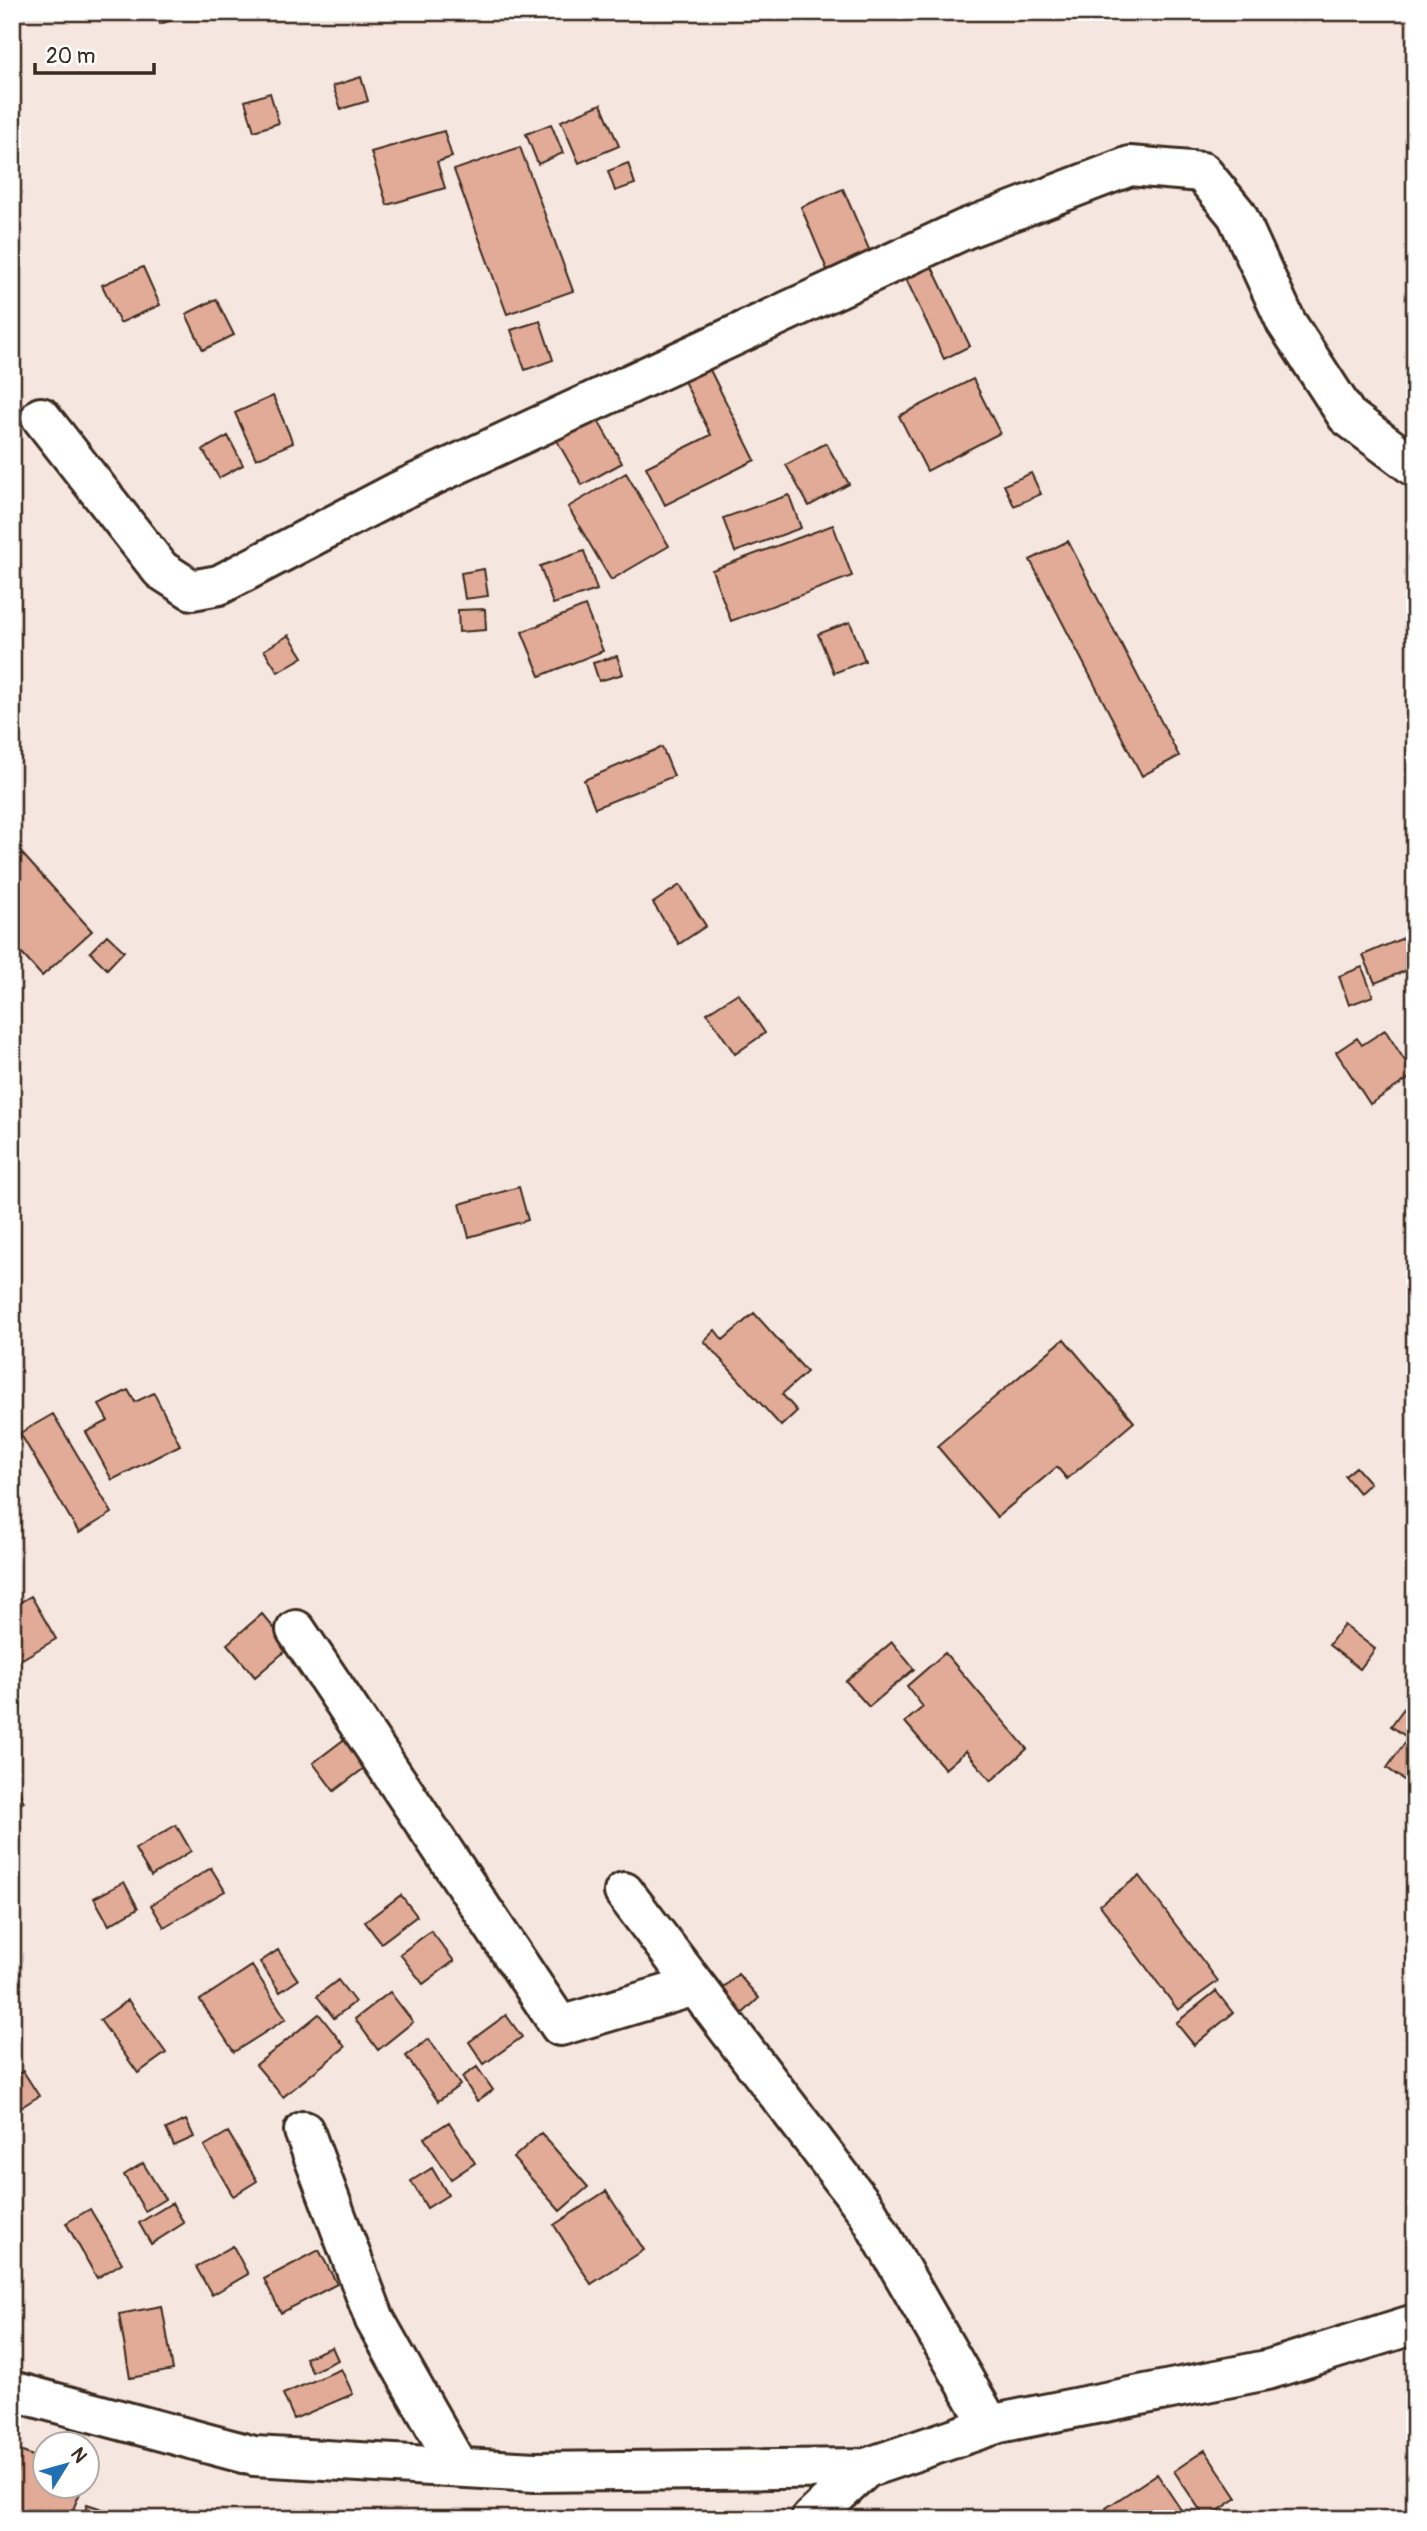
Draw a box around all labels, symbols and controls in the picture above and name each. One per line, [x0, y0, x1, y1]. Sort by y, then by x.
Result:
scale bar [35, 32, 154, 76]
text: 20 m [46, 43, 95, 70]
north arrow [32, 2430, 102, 2500]
text: N [65, 2443, 92, 2468]

